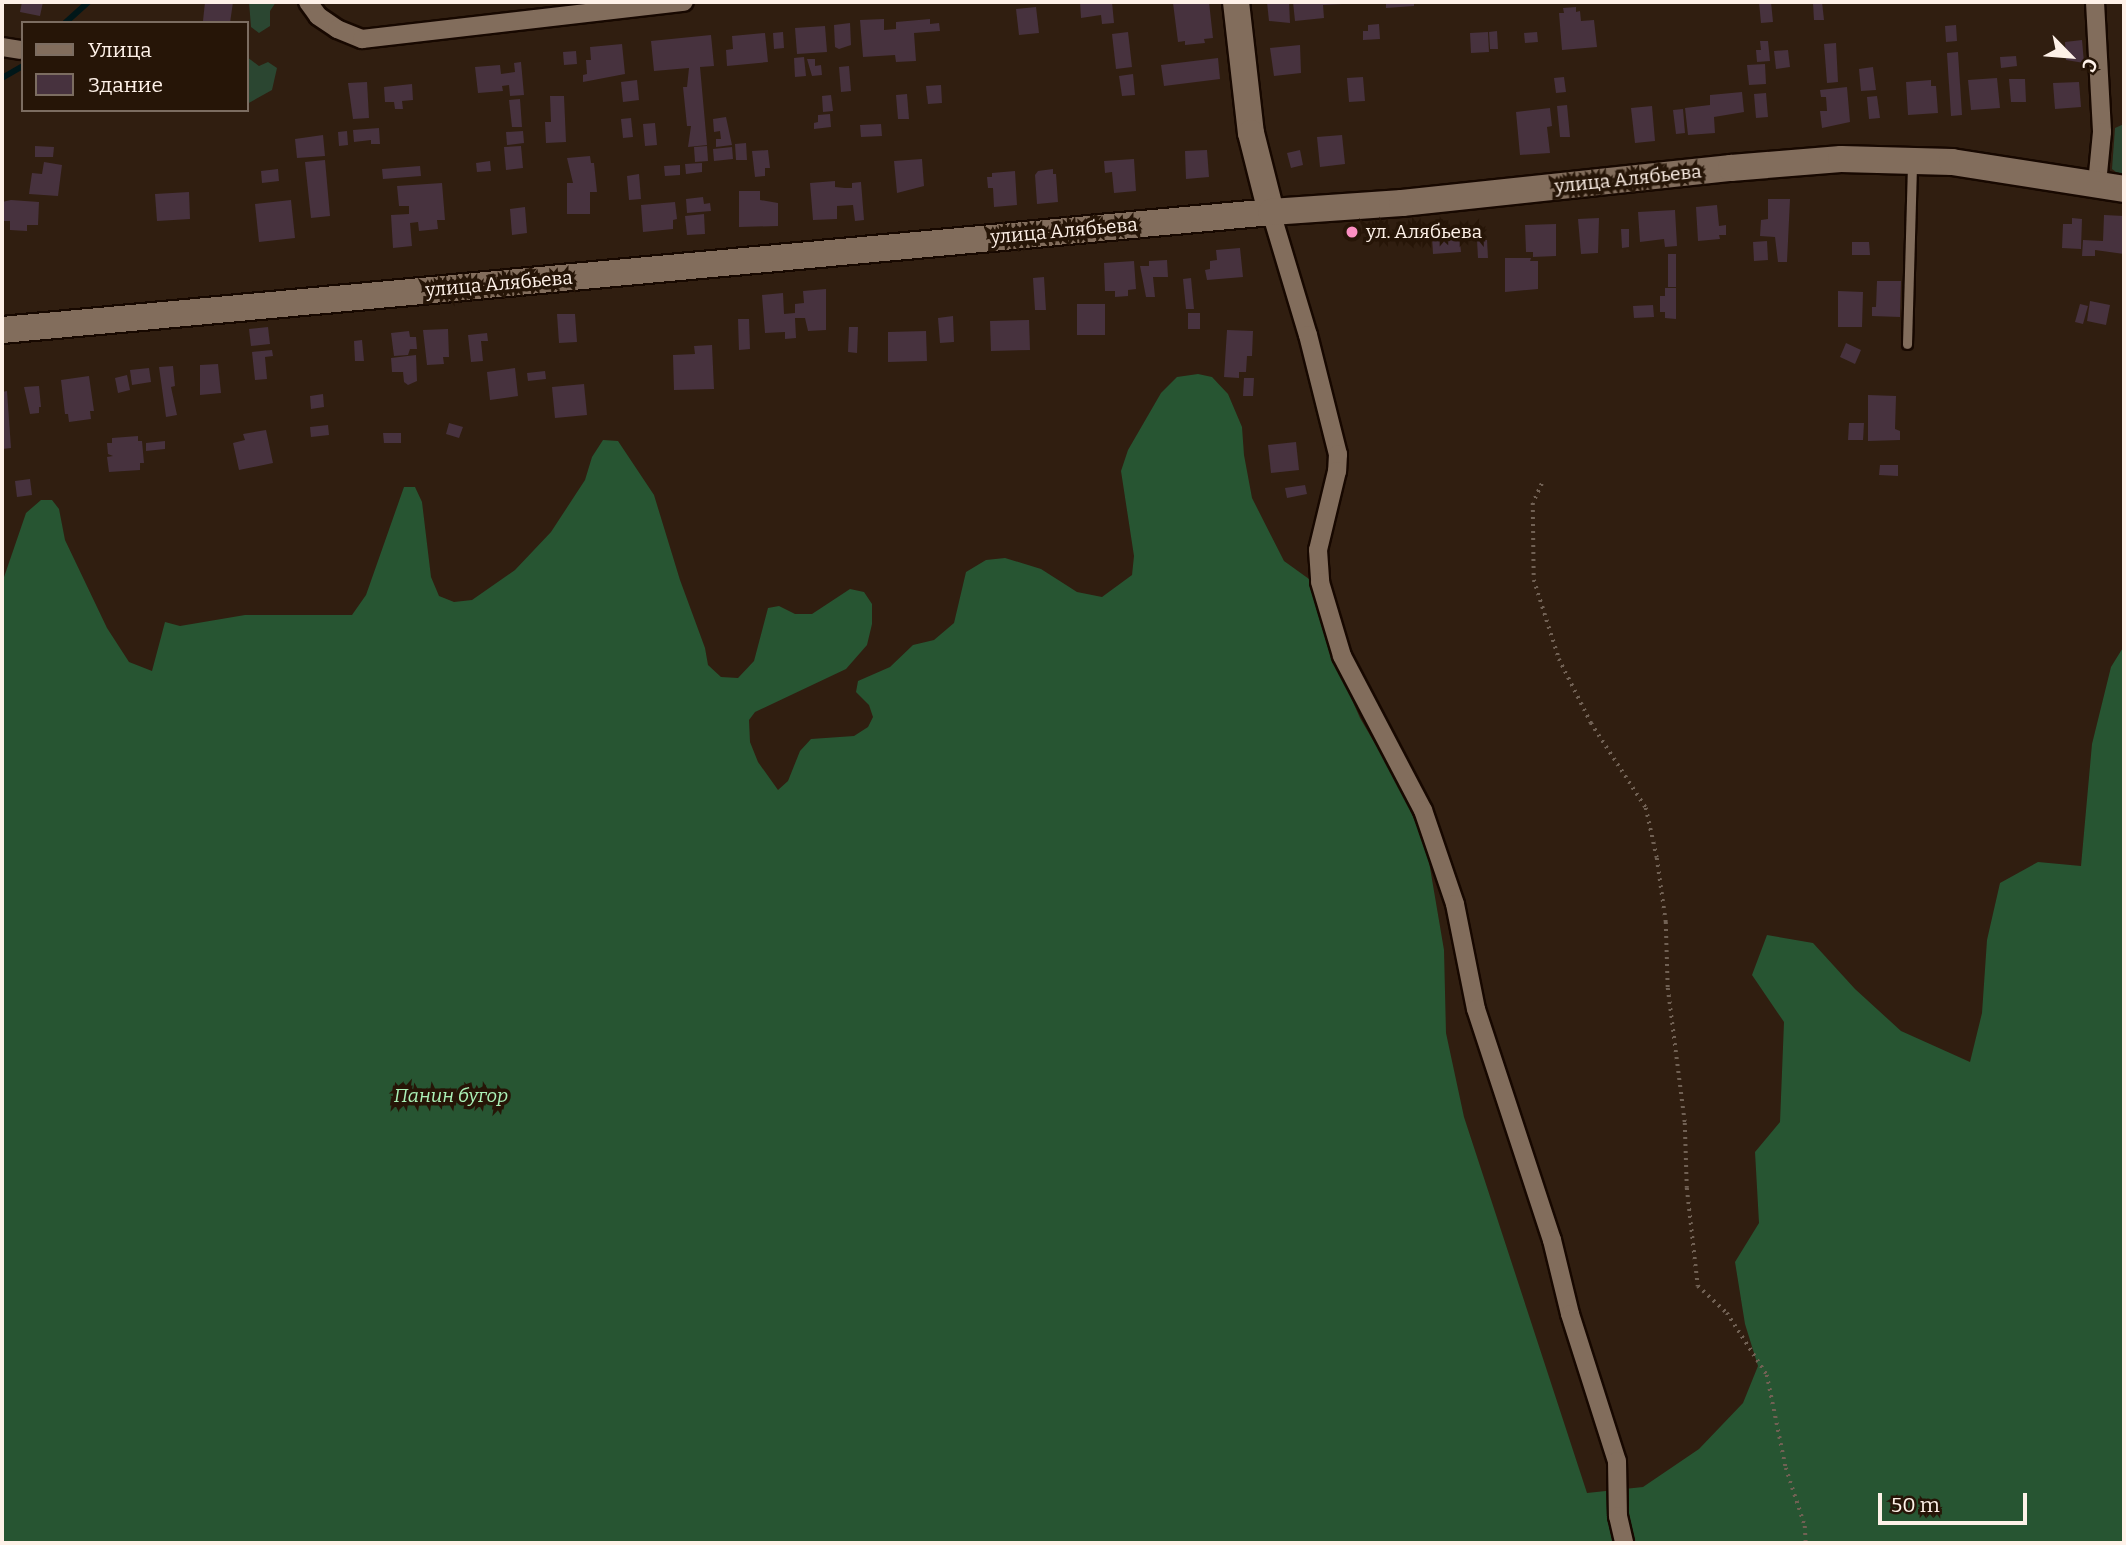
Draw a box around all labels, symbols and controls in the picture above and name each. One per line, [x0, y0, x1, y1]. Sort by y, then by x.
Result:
legend [21, 21, 248, 112]
north arrow [2035, 21, 2105, 91]
text: Улица [88, 37, 152, 63]
text: С [2077, 55, 2102, 75]
text: Здание [88, 72, 163, 98]
street label: улица Алябьева [1553, 160, 1703, 198]
street label: улица Алябьева [990, 213, 1138, 249]
place label: ул. Алябьева [1366, 221, 1482, 243]
marker: ул. Алябьева [1344, 224, 1360, 240]
street label: улица Алябьева [425, 266, 573, 302]
park label: Панин бугор [394, 1085, 508, 1107]
scale bar [1881, 1478, 2030, 1522]
text: 50 m [1891, 1492, 1940, 1518]

